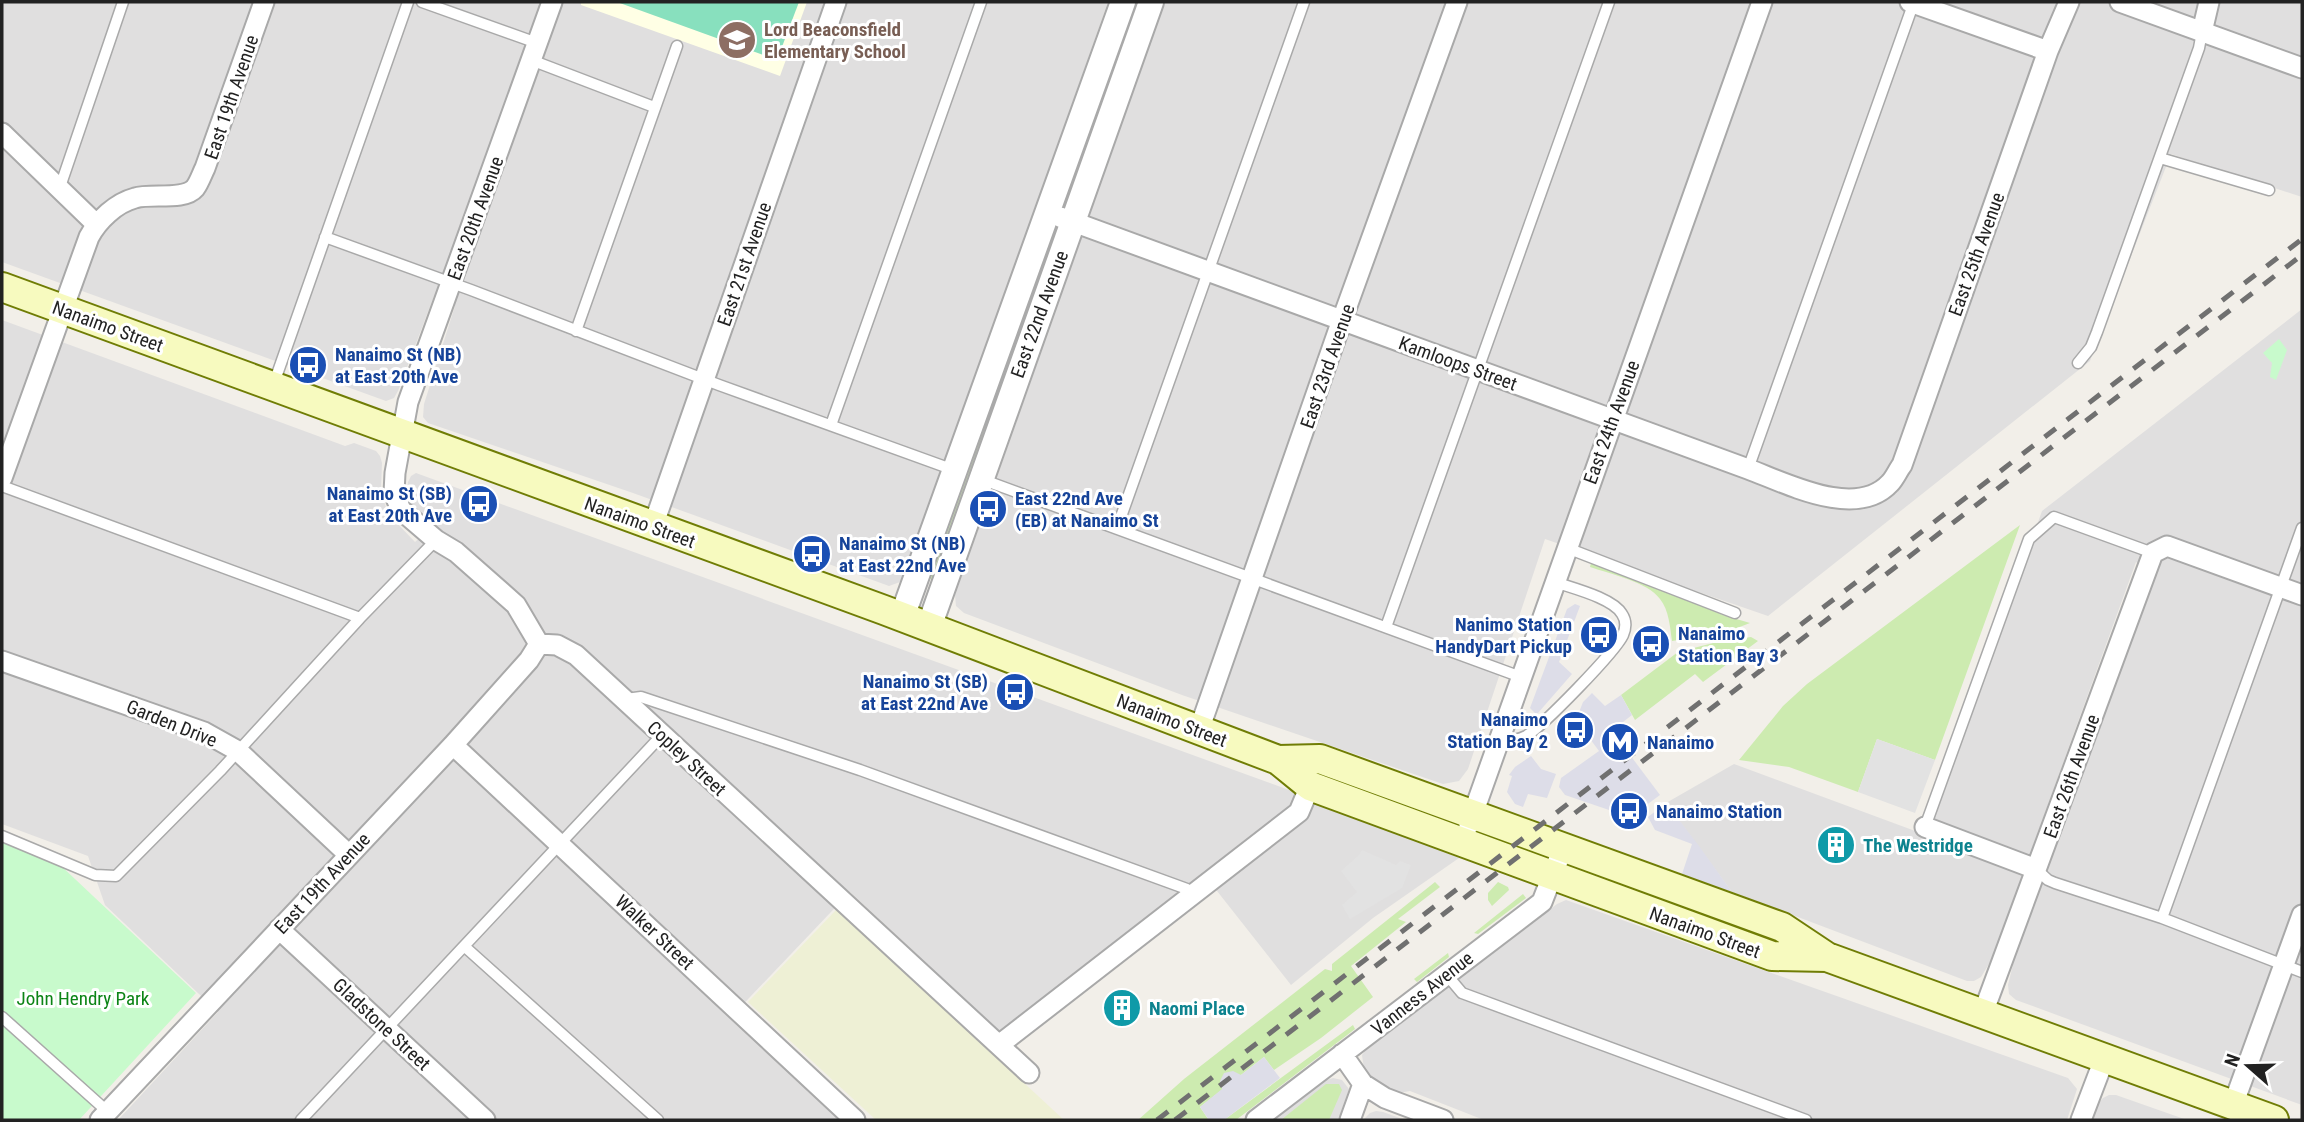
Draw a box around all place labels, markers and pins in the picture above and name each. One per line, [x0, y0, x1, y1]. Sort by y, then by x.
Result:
place label: Lord Beaconsfield Elementary School [764, 18, 906, 63]
school or university icon: Lord Beaconsfield Elementary School [716, 19, 758, 61]
place label: Nanaimo St (NB) at East 20th Ave [335, 343, 462, 388]
bus stop icon: Nanaimo St (NB) at East 20th Ave [287, 344, 329, 386]
place label: Nanaimo St (SB) at East 20th Ave [327, 482, 452, 527]
bus stop icon: Nanaimo St (SB) at East 20th Ave [458, 483, 500, 525]
place label: East 22nd Ave (EB) at Nanaimo St [1015, 487, 1159, 532]
bus stop icon: East 22nd Ave (EB) at Nanaimo St [967, 488, 1009, 530]
place label: Nanaimo St (NB) at East 22nd Ave [839, 532, 966, 577]
bus stop icon: Nanaimo St (NB) at East 22nd Ave [791, 533, 833, 575]
place label: Nanimo Station HandyDart Pickup [1435, 613, 1572, 658]
bus stop icon: Nanimo Station HandyDart Pickup [1578, 614, 1620, 656]
place label: Nanaimo Station Bay 3 [1678, 622, 1779, 667]
bus stop icon: Nanaimo Station Bay 3 [1630, 623, 1672, 665]
place label: Nanaimo St (SB) at East 22nd Ave [861, 670, 988, 715]
bus stop icon: Nanaimo St (SB) at East 22nd Ave [994, 671, 1036, 713]
place label: Nanaimo Station Bay 2 [1447, 708, 1548, 753]
bus stop icon: Nanaimo Station Bay 2 [1554, 709, 1596, 751]
metro station icon: Nanaimo [1599, 721, 1641, 763]
place label: Nanaimo [1647, 731, 1714, 754]
bus stop icon: Nanaimo Station [1608, 790, 1650, 832]
place label: Nanaimo Station [1656, 800, 1782, 823]
building icon: The Westridge [1815, 824, 1857, 866]
place label: The Westridge [1863, 834, 1973, 857]
building icon: Naomi Place [1101, 987, 1143, 1029]
place label: Naomi Place [1149, 997, 1245, 1020]

